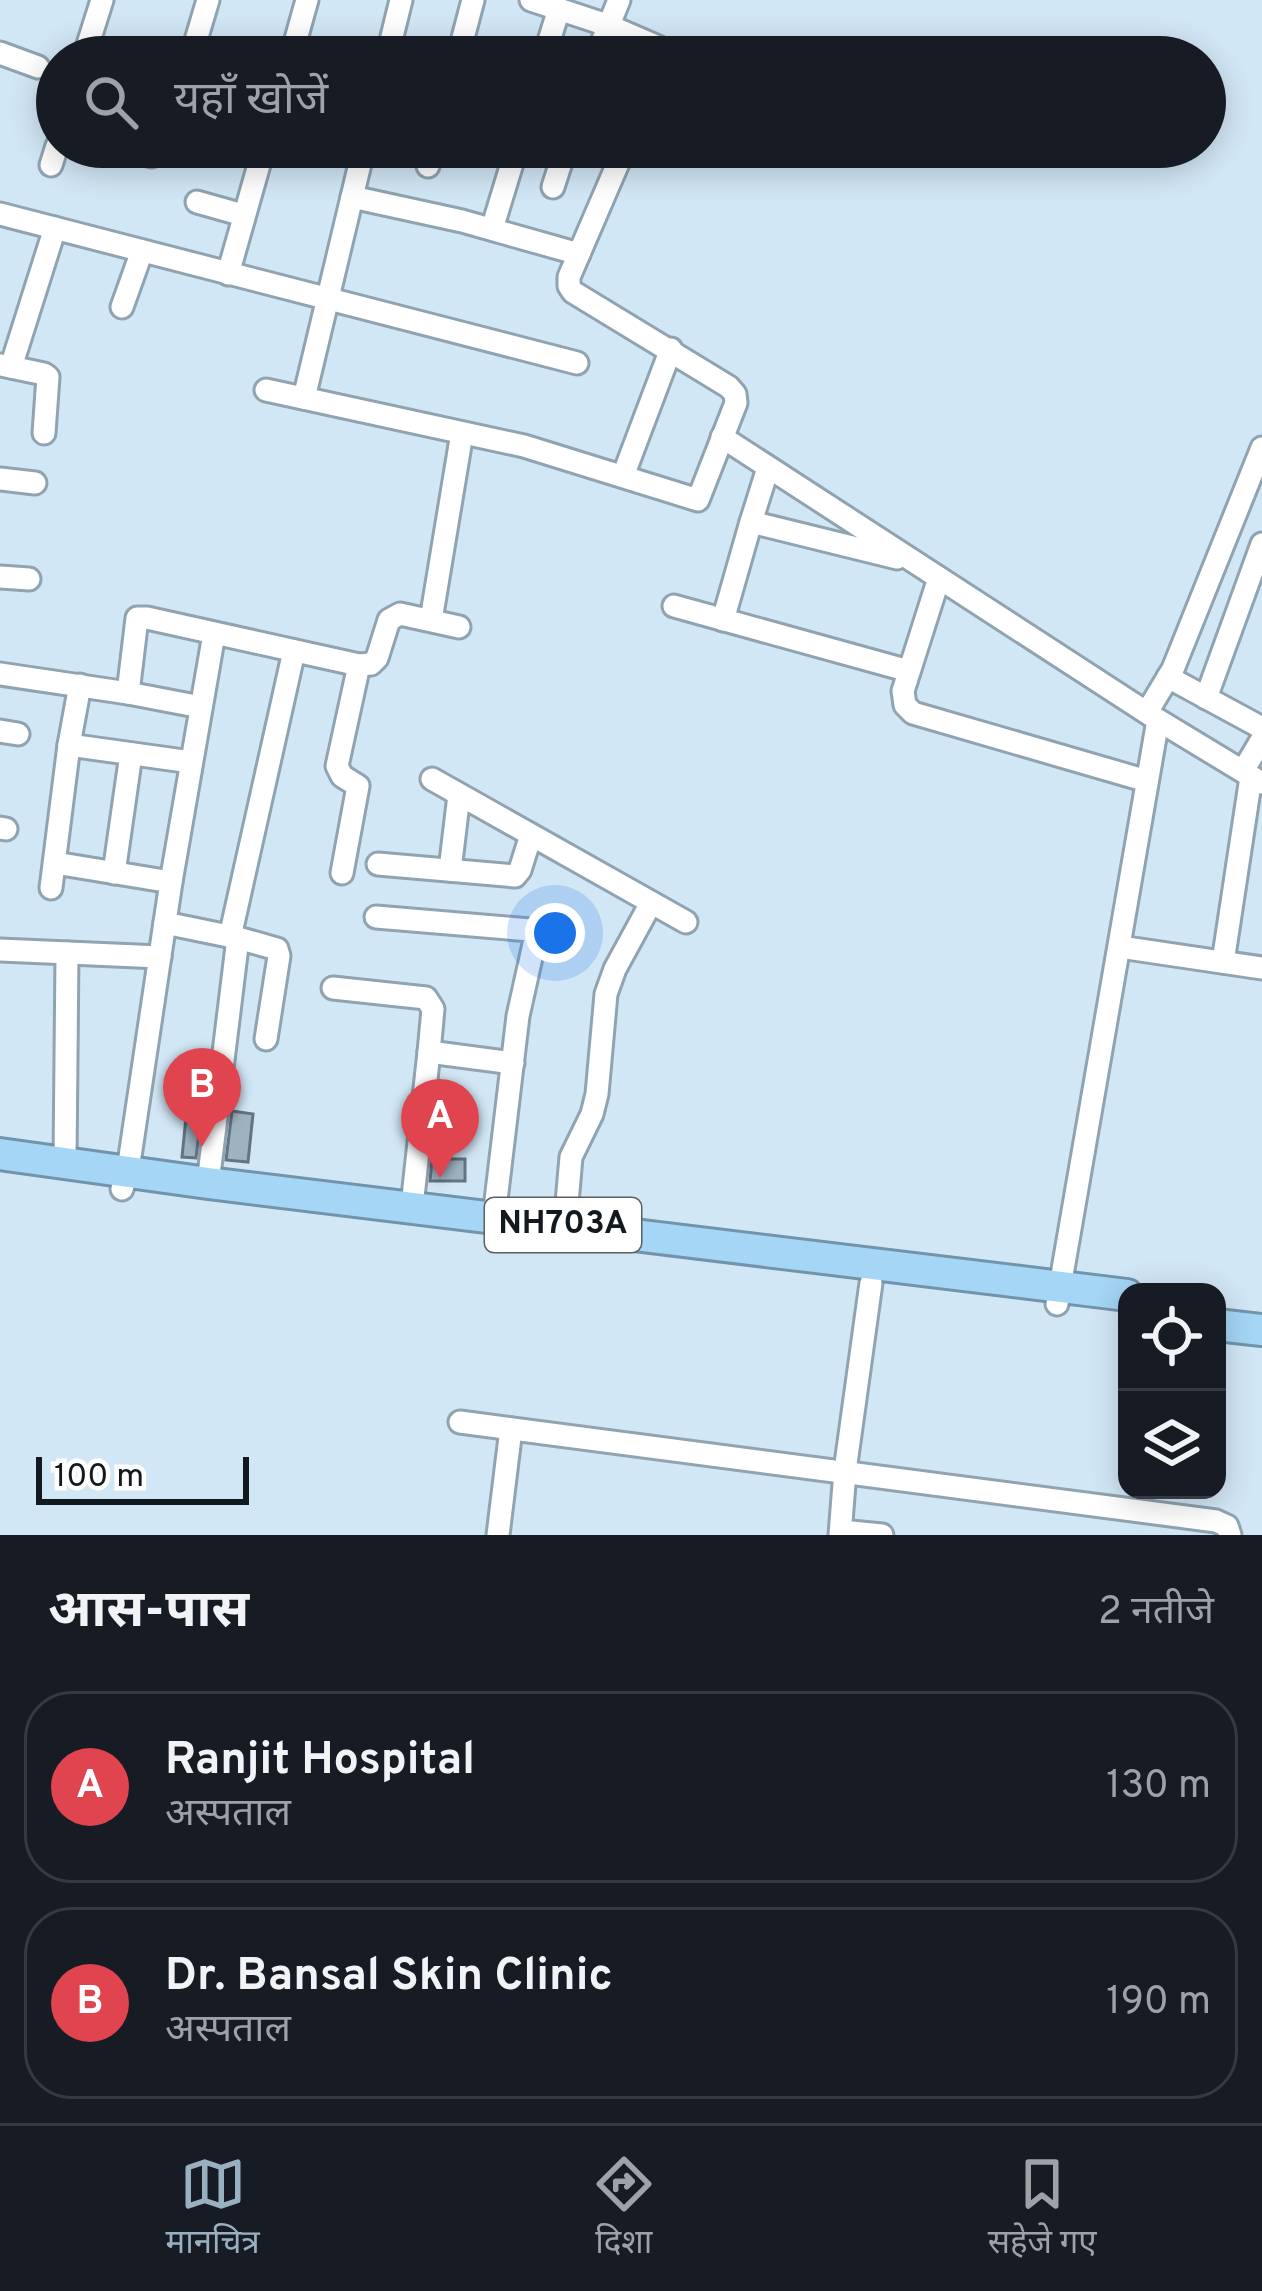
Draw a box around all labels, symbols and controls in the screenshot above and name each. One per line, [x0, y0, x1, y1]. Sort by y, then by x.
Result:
search box [36, 36, 1226, 168]
icon: search [78, 69, 144, 135]
text: यहाँ खोजें [174, 73, 328, 130]
your location [525, 903, 585, 963]
pin: B [163, 1048, 241, 1147]
pin: A [401, 1079, 479, 1178]
road number: NH703A [485, 1198, 641, 1252]
map controls [1118, 1283, 1226, 1499]
button: locate [1118, 1283, 1226, 1391]
button: layers [1118, 1391, 1226, 1499]
scale bar [36, 1451, 249, 1504]
text: 100 m [54, 1457, 144, 1499]
text: आस-पास [48, 1581, 249, 1646]
text: 2 नतीजे [1098, 1589, 1214, 1638]
text: Ranjit Hospital [165, 1733, 475, 1790]
text: A [76, 1763, 104, 1812]
text: 130 m [1106, 1763, 1211, 1812]
text: अस्पताल [165, 1791, 291, 1840]
text: Dr. Bansal Skin Clinic [165, 1949, 613, 2006]
text: B [77, 1979, 103, 2028]
text: 190 m [1106, 1979, 1211, 2028]
text: अस्पताल [165, 2007, 291, 2056]
tab: मानचित्र [165, 2151, 260, 2266]
tab: दिशा [591, 2151, 657, 2266]
tab: सहेजे गए [988, 2151, 1097, 2266]

